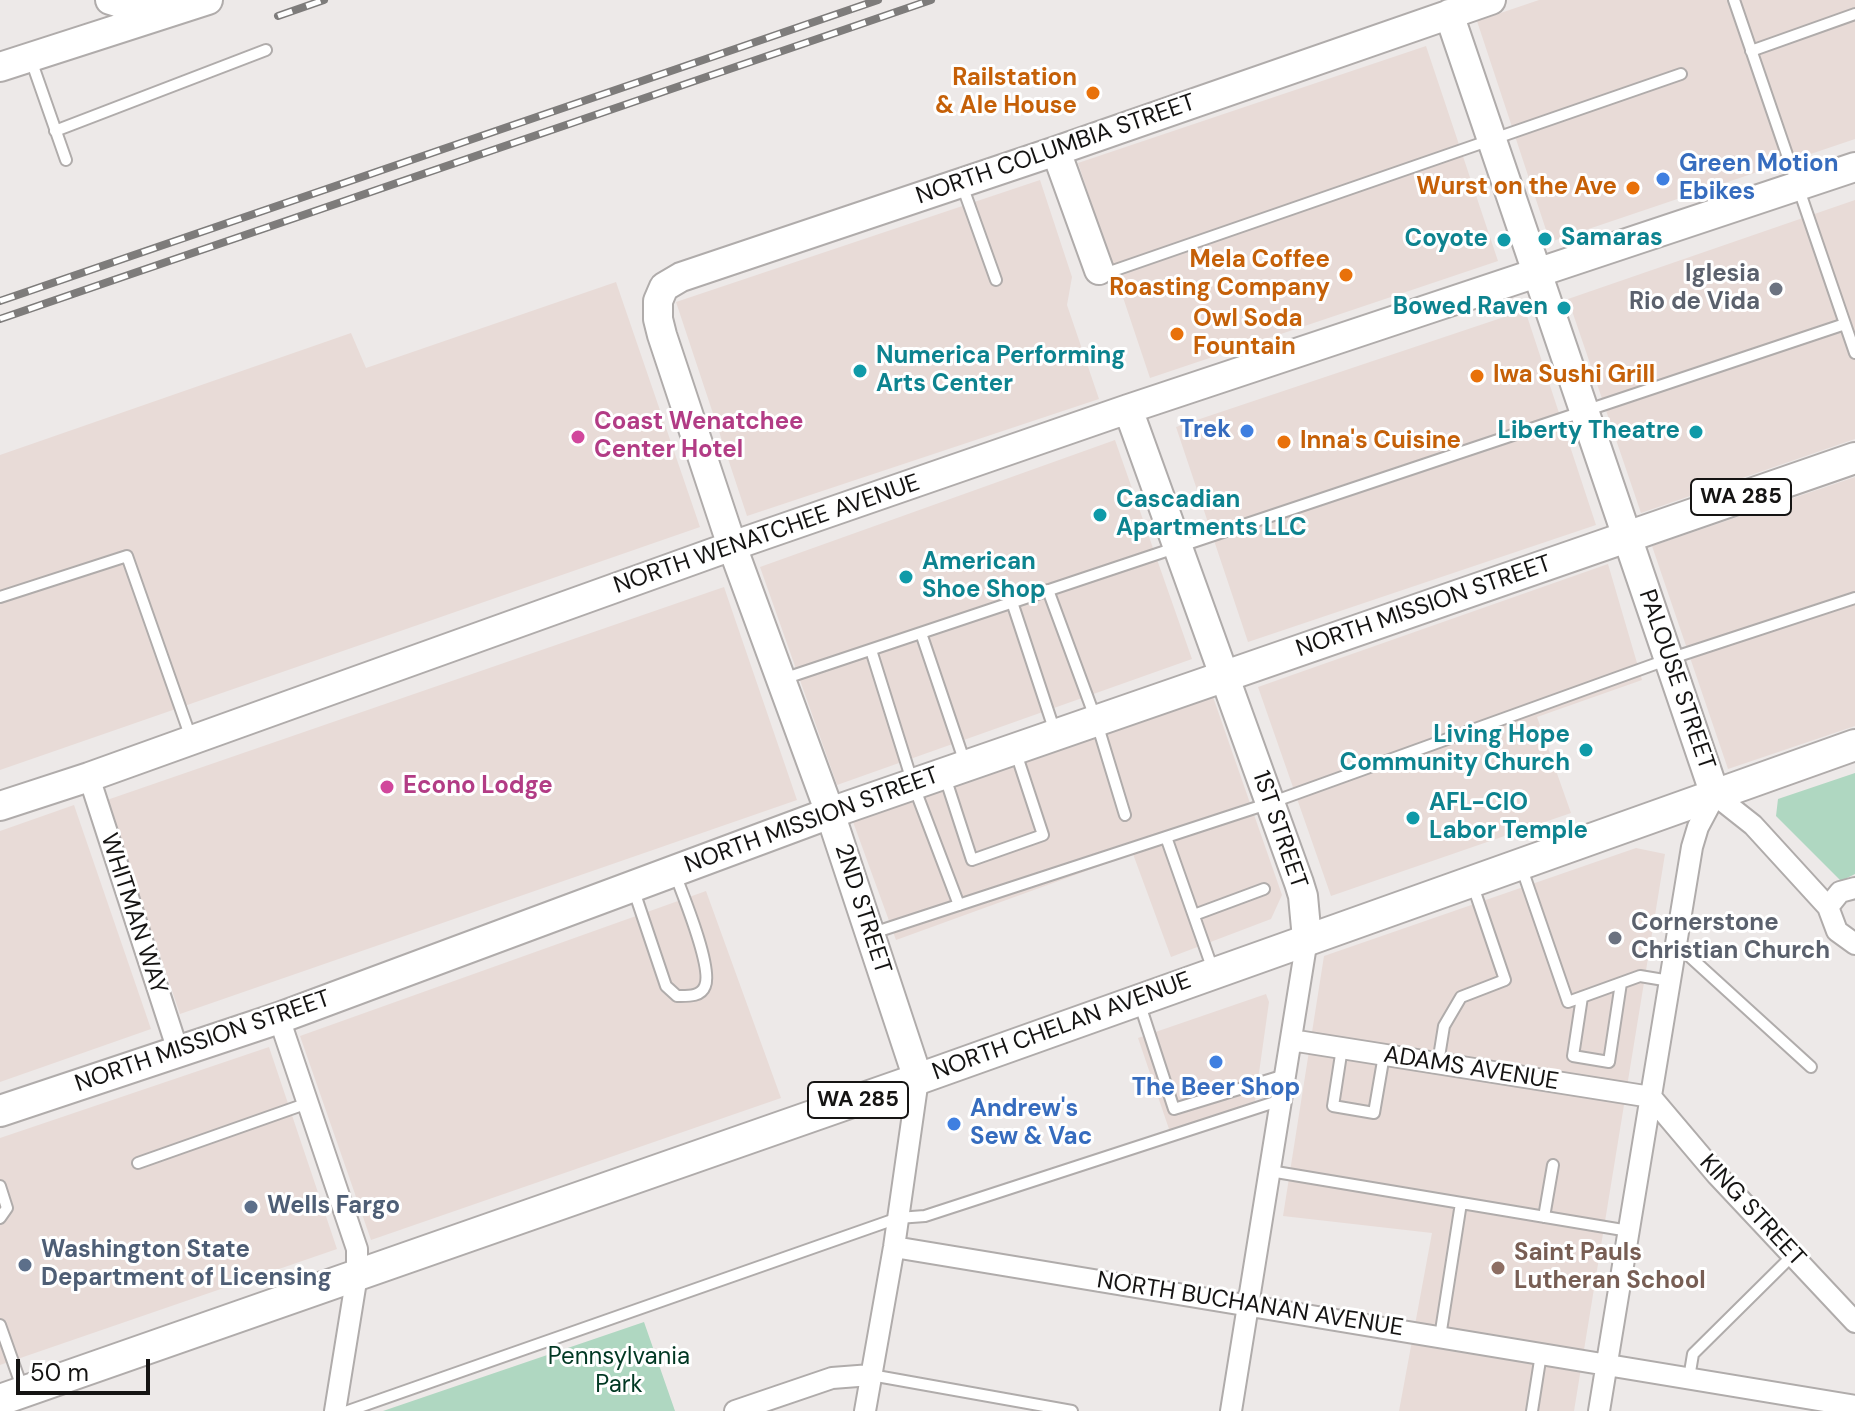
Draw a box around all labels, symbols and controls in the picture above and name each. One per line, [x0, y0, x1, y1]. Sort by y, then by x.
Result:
place label: Railstation & Ale House [935, 65, 1077, 121]
marker: Railstation & Ale House [1084, 84, 1102, 102]
street label: NORTH COLUMBIA STREET [913, 89, 1199, 211]
place label: Green Motion Ebikes [1679, 151, 1838, 207]
marker: Green Motion Ebikes [1654, 170, 1672, 188]
place label: Wurst on the Ave [1416, 174, 1617, 202]
marker: Wurst on the Ave [1624, 179, 1642, 197]
place label: Samaras [1561, 225, 1663, 253]
place label: Coyote [1405, 226, 1488, 254]
marker: Samaras [1536, 230, 1554, 248]
marker: Coyote [1495, 231, 1513, 249]
place label: Mela Coffee Roasting Company [1109, 247, 1330, 303]
place label: Iglesia Rio de Vida [1629, 261, 1760, 317]
marker: Mela Coffee Roasting Company [1337, 266, 1355, 284]
marker: Iglesia Rio de Vida [1767, 280, 1785, 298]
place label: Bowed Raven [1393, 294, 1548, 322]
marker: Bowed Raven [1555, 299, 1573, 317]
place label: Owl Soda Fountain [1193, 306, 1302, 362]
marker: Owl Soda Fountain [1168, 325, 1186, 343]
place label: Numerica Performing Arts Center [876, 343, 1126, 399]
marker: Numerica Performing Arts Center [851, 362, 869, 380]
place label: Iwa Sushi Grill [1493, 362, 1655, 390]
marker: Iwa Sushi Grill [1468, 367, 1486, 385]
place label: Coast Wenatchee Center Hotel [594, 409, 804, 465]
place label: Trek [1180, 417, 1231, 445]
place label: Liberty Theatre [1498, 418, 1680, 446]
marker: Trek [1238, 422, 1256, 440]
marker: Liberty Theatre [1687, 423, 1705, 441]
marker: Coast Wenatchee Center Hotel [569, 428, 587, 446]
place label: Inna's Cuisine [1300, 428, 1461, 456]
marker: Inna's Cuisine [1275, 433, 1293, 451]
street label: NORTH WENATCHEE AVENUE [610, 469, 924, 601]
road number: WA 285 [1691, 479, 1791, 515]
place label: Cascadian Apartments LLC [1116, 487, 1307, 543]
marker: Cascadian Apartments LLC [1091, 506, 1109, 524]
place label: American Shoe Shop [922, 549, 1046, 605]
street label: NORTH MISSION STREET [1293, 550, 1555, 664]
marker: American Shoe Shop [897, 568, 915, 586]
street label: PALOUSE STREET [1632, 586, 1720, 774]
place label: Living Hope Community Church [1339, 722, 1570, 778]
marker: Living Hope Community Church [1577, 741, 1595, 759]
street label: NORTH MISSION STREET [681, 762, 943, 880]
street label: 1ST STREET [1245, 767, 1313, 893]
place label: Econo Lodge [403, 773, 553, 801]
marker: Econo Lodge [378, 778, 396, 796]
place label: AFL-CIO Labor Temple [1429, 790, 1588, 846]
marker: AFL-CIO Labor Temple [1404, 809, 1422, 827]
street label: WHITMAN WAY [93, 830, 173, 998]
street label: 2ND STREET [827, 840, 897, 978]
place label: Cornerstone Christian Church [1631, 910, 1830, 966]
marker: Cornerstone Christian Church [1606, 929, 1624, 947]
street label: NORTH CHELAN AVENUE [929, 967, 1195, 1087]
street label: NORTH MISSION STREET [72, 985, 334, 1099]
street label: ADAMS AVENUE [1381, 1041, 1561, 1097]
marker: The Beer Shop [1207, 1053, 1225, 1071]
place label: The Beer Shop [1132, 1075, 1300, 1103]
road number: WA 285 [808, 1082, 908, 1118]
place label: Andrew's Sew & Vac [970, 1096, 1092, 1152]
marker: Andrew's Sew & Vac [945, 1115, 963, 1133]
street label: KING STREET [1693, 1149, 1811, 1273]
place label: Wells Fargo [267, 1193, 400, 1221]
marker: Wells Fargo [242, 1198, 260, 1216]
place label: Washington State Department of Licensing [41, 1237, 332, 1293]
place label: Saint Pauls Lutheran School [1514, 1240, 1706, 1296]
marker: Washington State Department of Licensing [16, 1256, 34, 1274]
marker: Saint Pauls Lutheran School [1489, 1259, 1507, 1277]
street label: NORTH BUCHANAN AVENUE [1095, 1267, 1405, 1343]
scale bar [20, 1343, 154, 1393]
park label: Pennsylvania Park [548, 1344, 690, 1400]
text: 50 m [30, 1357, 89, 1388]

